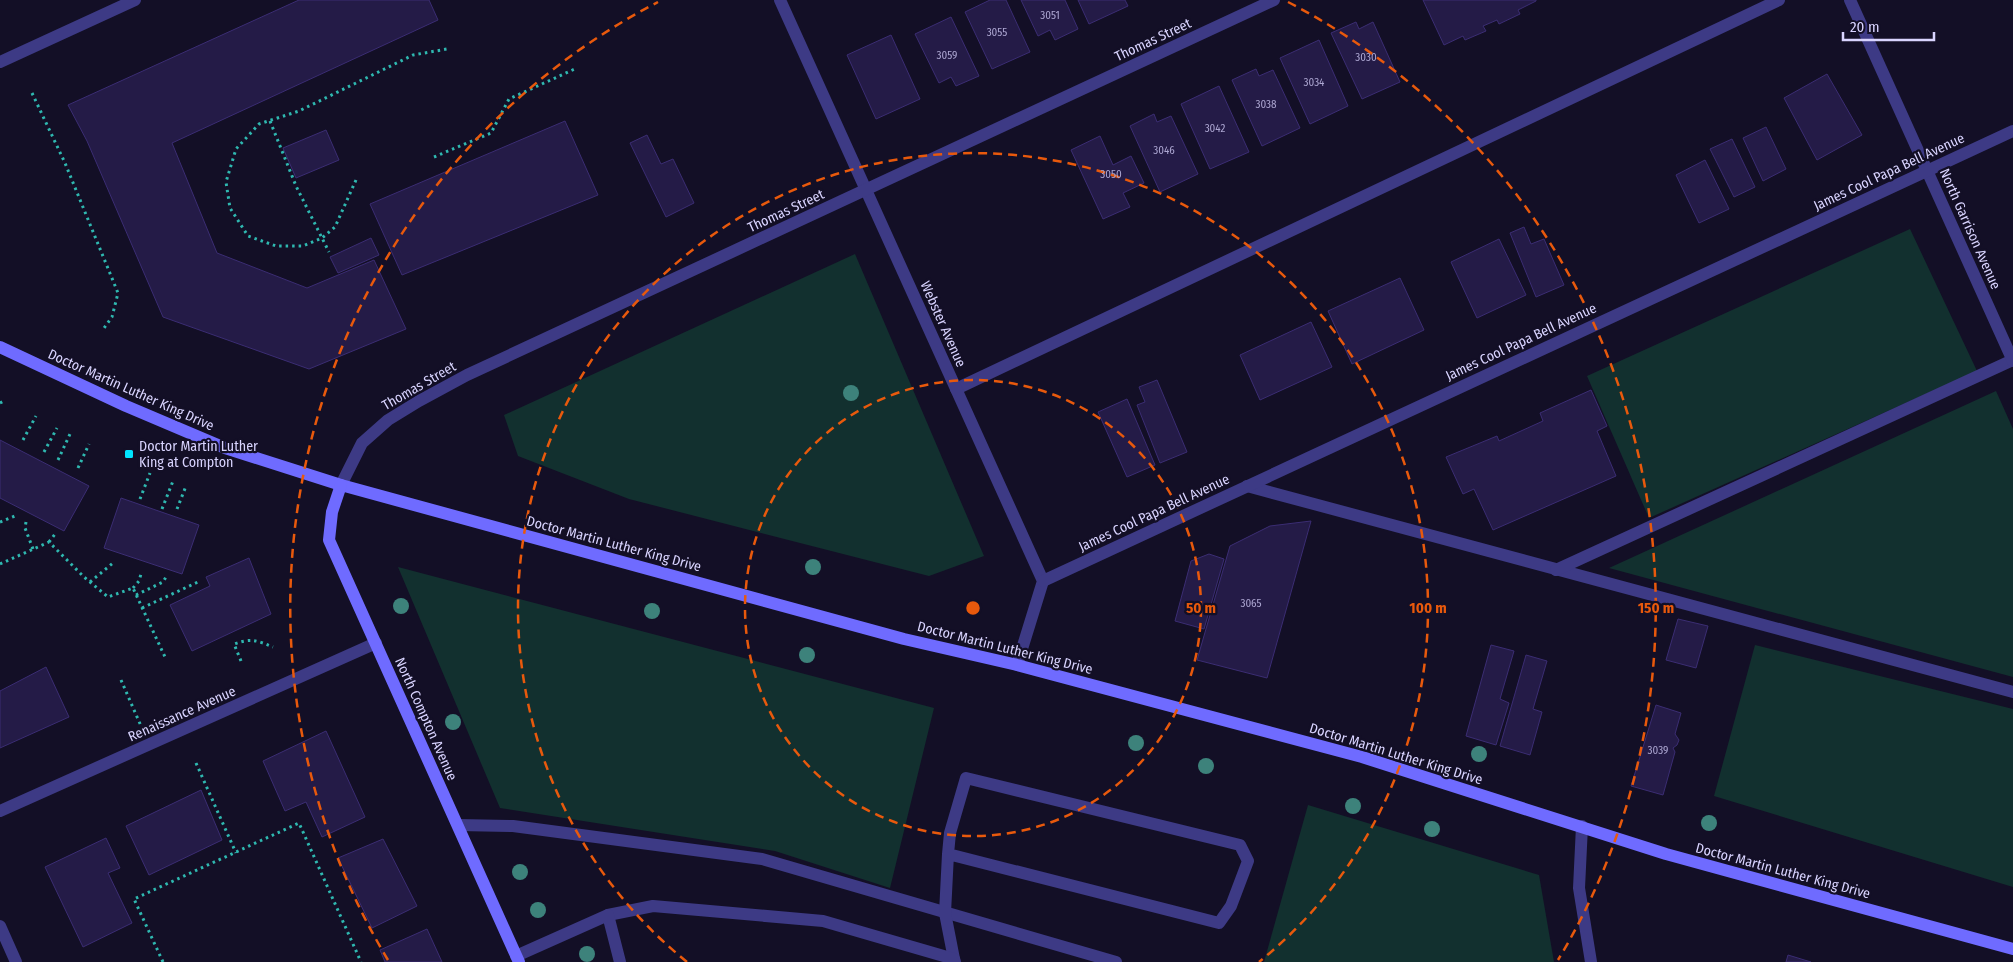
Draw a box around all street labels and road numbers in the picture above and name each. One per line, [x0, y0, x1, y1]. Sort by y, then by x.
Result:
street label: Thomas Street [1112, 15, 1194, 65]
street label: James Cool Papa Bell Avenue [1811, 130, 1967, 214]
street label: North Garrison Avenue [1936, 166, 2004, 292]
street label: Thomas Street [745, 186, 827, 236]
street label: Webster Avenue [916, 278, 970, 370]
street label: James Cool Papa Bell Avenue [1443, 300, 1599, 384]
street label: Doctor Martin Luther King Drive [45, 346, 217, 434]
street label: Thomas Street [379, 358, 459, 414]
street label: James Cool Papa Bell Avenue [1076, 471, 1232, 555]
street label: Doctor Martin Luther King Drive [525, 512, 703, 576]
street label: Doctor Martin Luther King Drive [916, 618, 1094, 678]
street label: North Compton Avenue [391, 655, 461, 783]
street label: Renaissance Avenue [126, 683, 239, 745]
street label: Doctor Martin Luther King Drive [1307, 720, 1485, 788]
street label: Doctor Martin Luther King Drive [1694, 839, 1872, 903]

